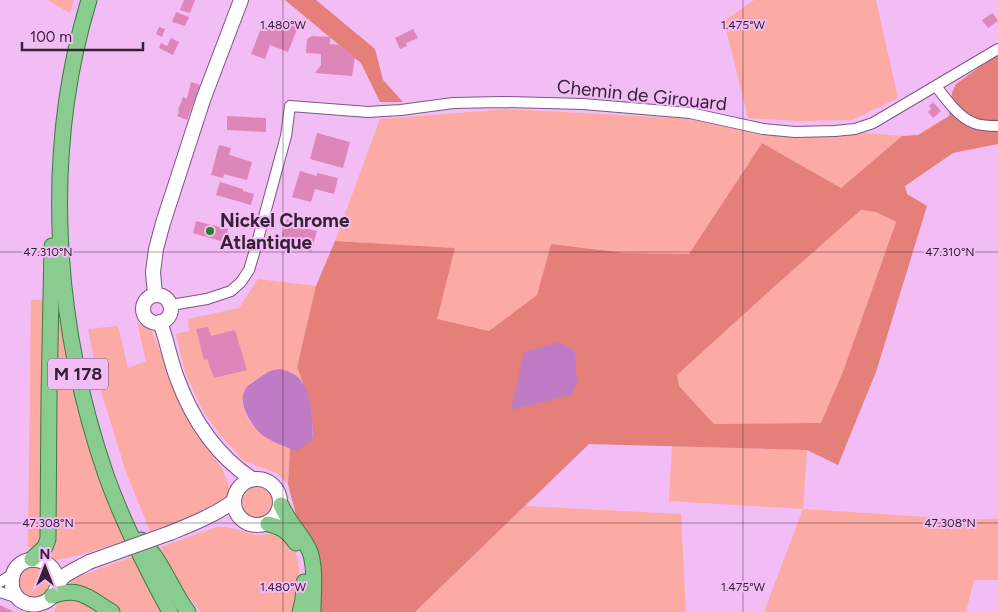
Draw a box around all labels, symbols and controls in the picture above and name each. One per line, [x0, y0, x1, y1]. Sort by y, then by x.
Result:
text: 1.480°W [260, 18, 306, 32]
text: 1.475°W [721, 18, 766, 32]
scale bar [22, 20, 144, 52]
text: 100 m [30, 28, 72, 46]
street label: Chemin de Girouard [556, 75, 728, 115]
place label: Nickel Chrome Atlantique [220, 209, 350, 254]
marker: Nickel Chrome Atlantique [204, 225, 216, 237]
text: 47.310°N [23, 245, 73, 259]
text: 47.310°N [925, 245, 975, 259]
road number: M 178 [48, 358, 108, 389]
text: 47.308°N [22, 516, 74, 530]
text: 47.308°N [924, 516, 976, 530]
north arrow [20, 542, 70, 592]
text: N [40, 546, 50, 563]
text: 1.480°W [260, 580, 306, 594]
text: 1.475°W [721, 580, 766, 594]

